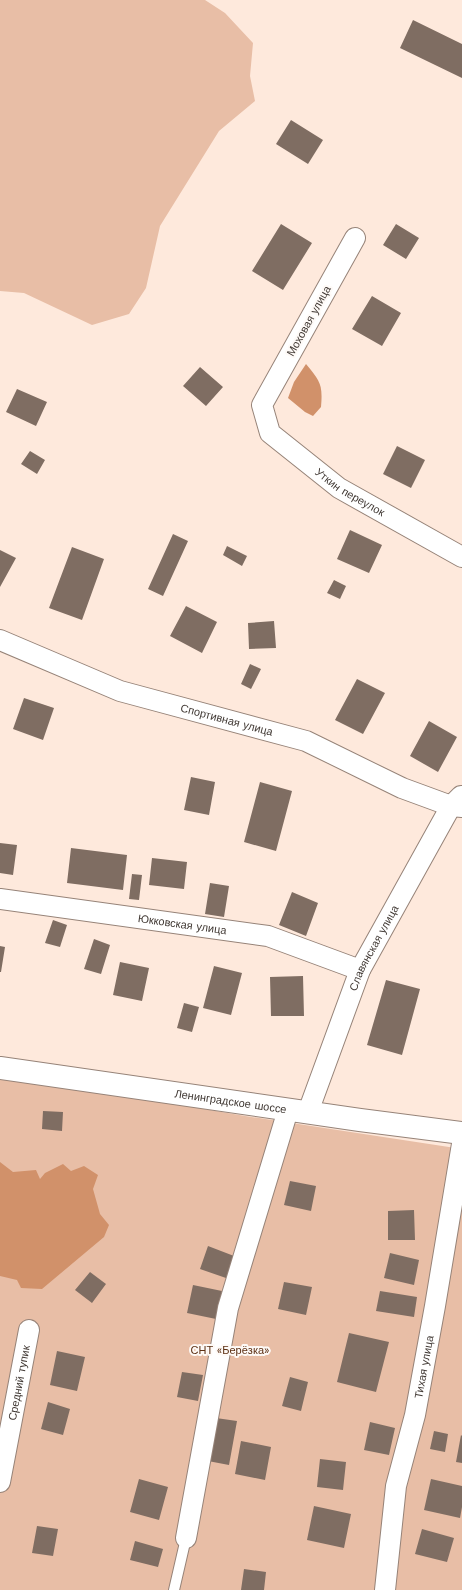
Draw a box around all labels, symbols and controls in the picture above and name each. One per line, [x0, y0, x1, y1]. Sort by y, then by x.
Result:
street label: Моховая улица [284, 283, 334, 359]
street label: Уткин переулок [313, 465, 387, 519]
street label: Спортивная улица [179, 701, 275, 739]
street label: Славянская улица [346, 902, 402, 993]
street label: Юкковская улица [137, 912, 228, 937]
street label: Ленинградское шоссе [174, 1087, 287, 1116]
street label: Тихая улица [412, 1333, 436, 1399]
street label: Средний тупик [5, 1344, 32, 1421]
park label: СНТ «Берёзка» [191, 1344, 270, 1357]

